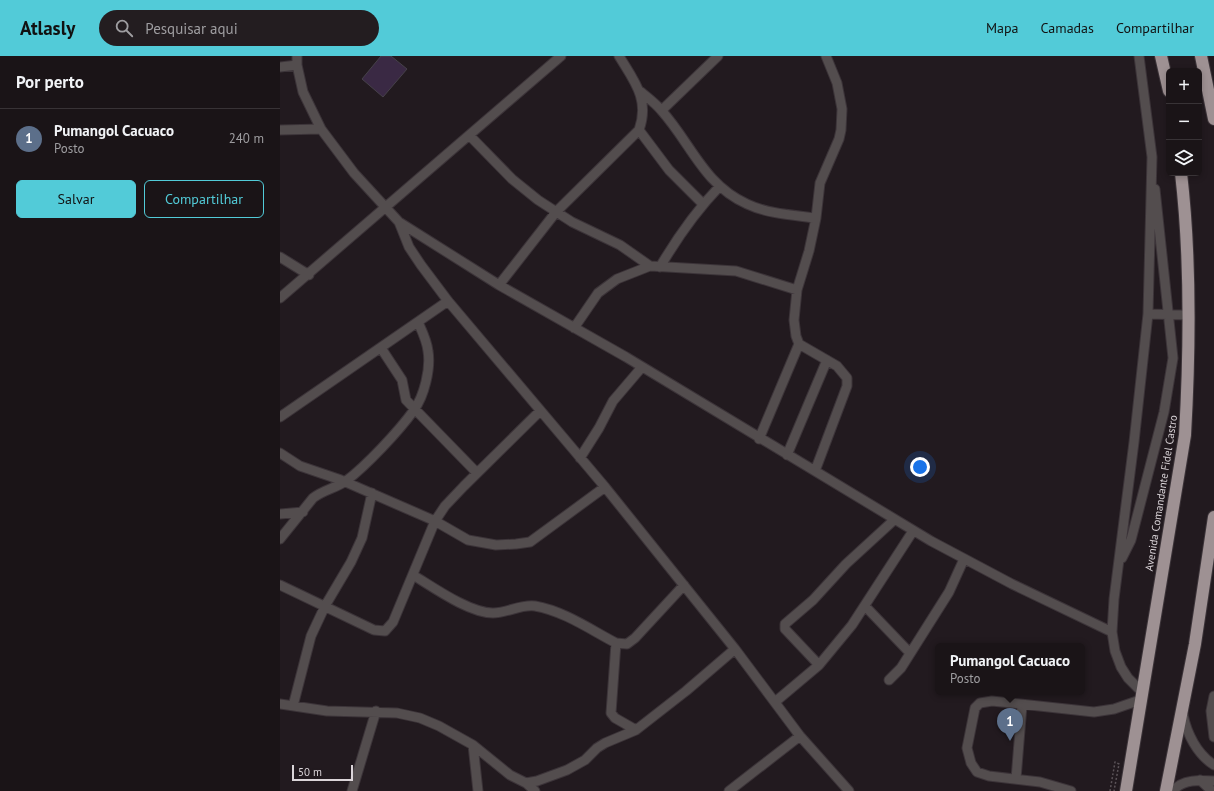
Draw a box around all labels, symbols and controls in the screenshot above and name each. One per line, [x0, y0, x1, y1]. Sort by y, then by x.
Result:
search box [99, 10, 379, 46]
text: Atlasly [20, 16, 75, 40]
icon: search [113, 17, 135, 39]
text: Pesquisar aqui [145, 19, 238, 38]
text: Mapa [986, 19, 1019, 37]
text: Camadas [1041, 19, 1094, 37]
text: Compartilhar [1116, 19, 1194, 37]
map controls [1166, 68, 1202, 176]
button: + [1166, 68, 1202, 104]
text: Por perto [16, 71, 84, 93]
button: − [1166, 104, 1202, 140]
text: Pumangol Cacuaco [54, 121, 174, 140]
text: 1 [25, 130, 33, 147]
text: 240 m [229, 130, 264, 147]
text: Posto [54, 140, 84, 157]
button: layers [1166, 140, 1202, 176]
button: Salvar [16, 180, 136, 218]
button: Compartilhar [144, 180, 264, 218]
street label: Avenida Comandante Fidel Castro [1142, 414, 1180, 572]
your location [910, 457, 930, 477]
popup [935, 643, 1085, 695]
text: Pumangol Cacuaco [950, 651, 1070, 670]
text: Posto [950, 670, 980, 687]
pin: 1 [997, 708, 1023, 741]
scale bar [292, 763, 353, 782]
text: 50 m [298, 765, 322, 779]

